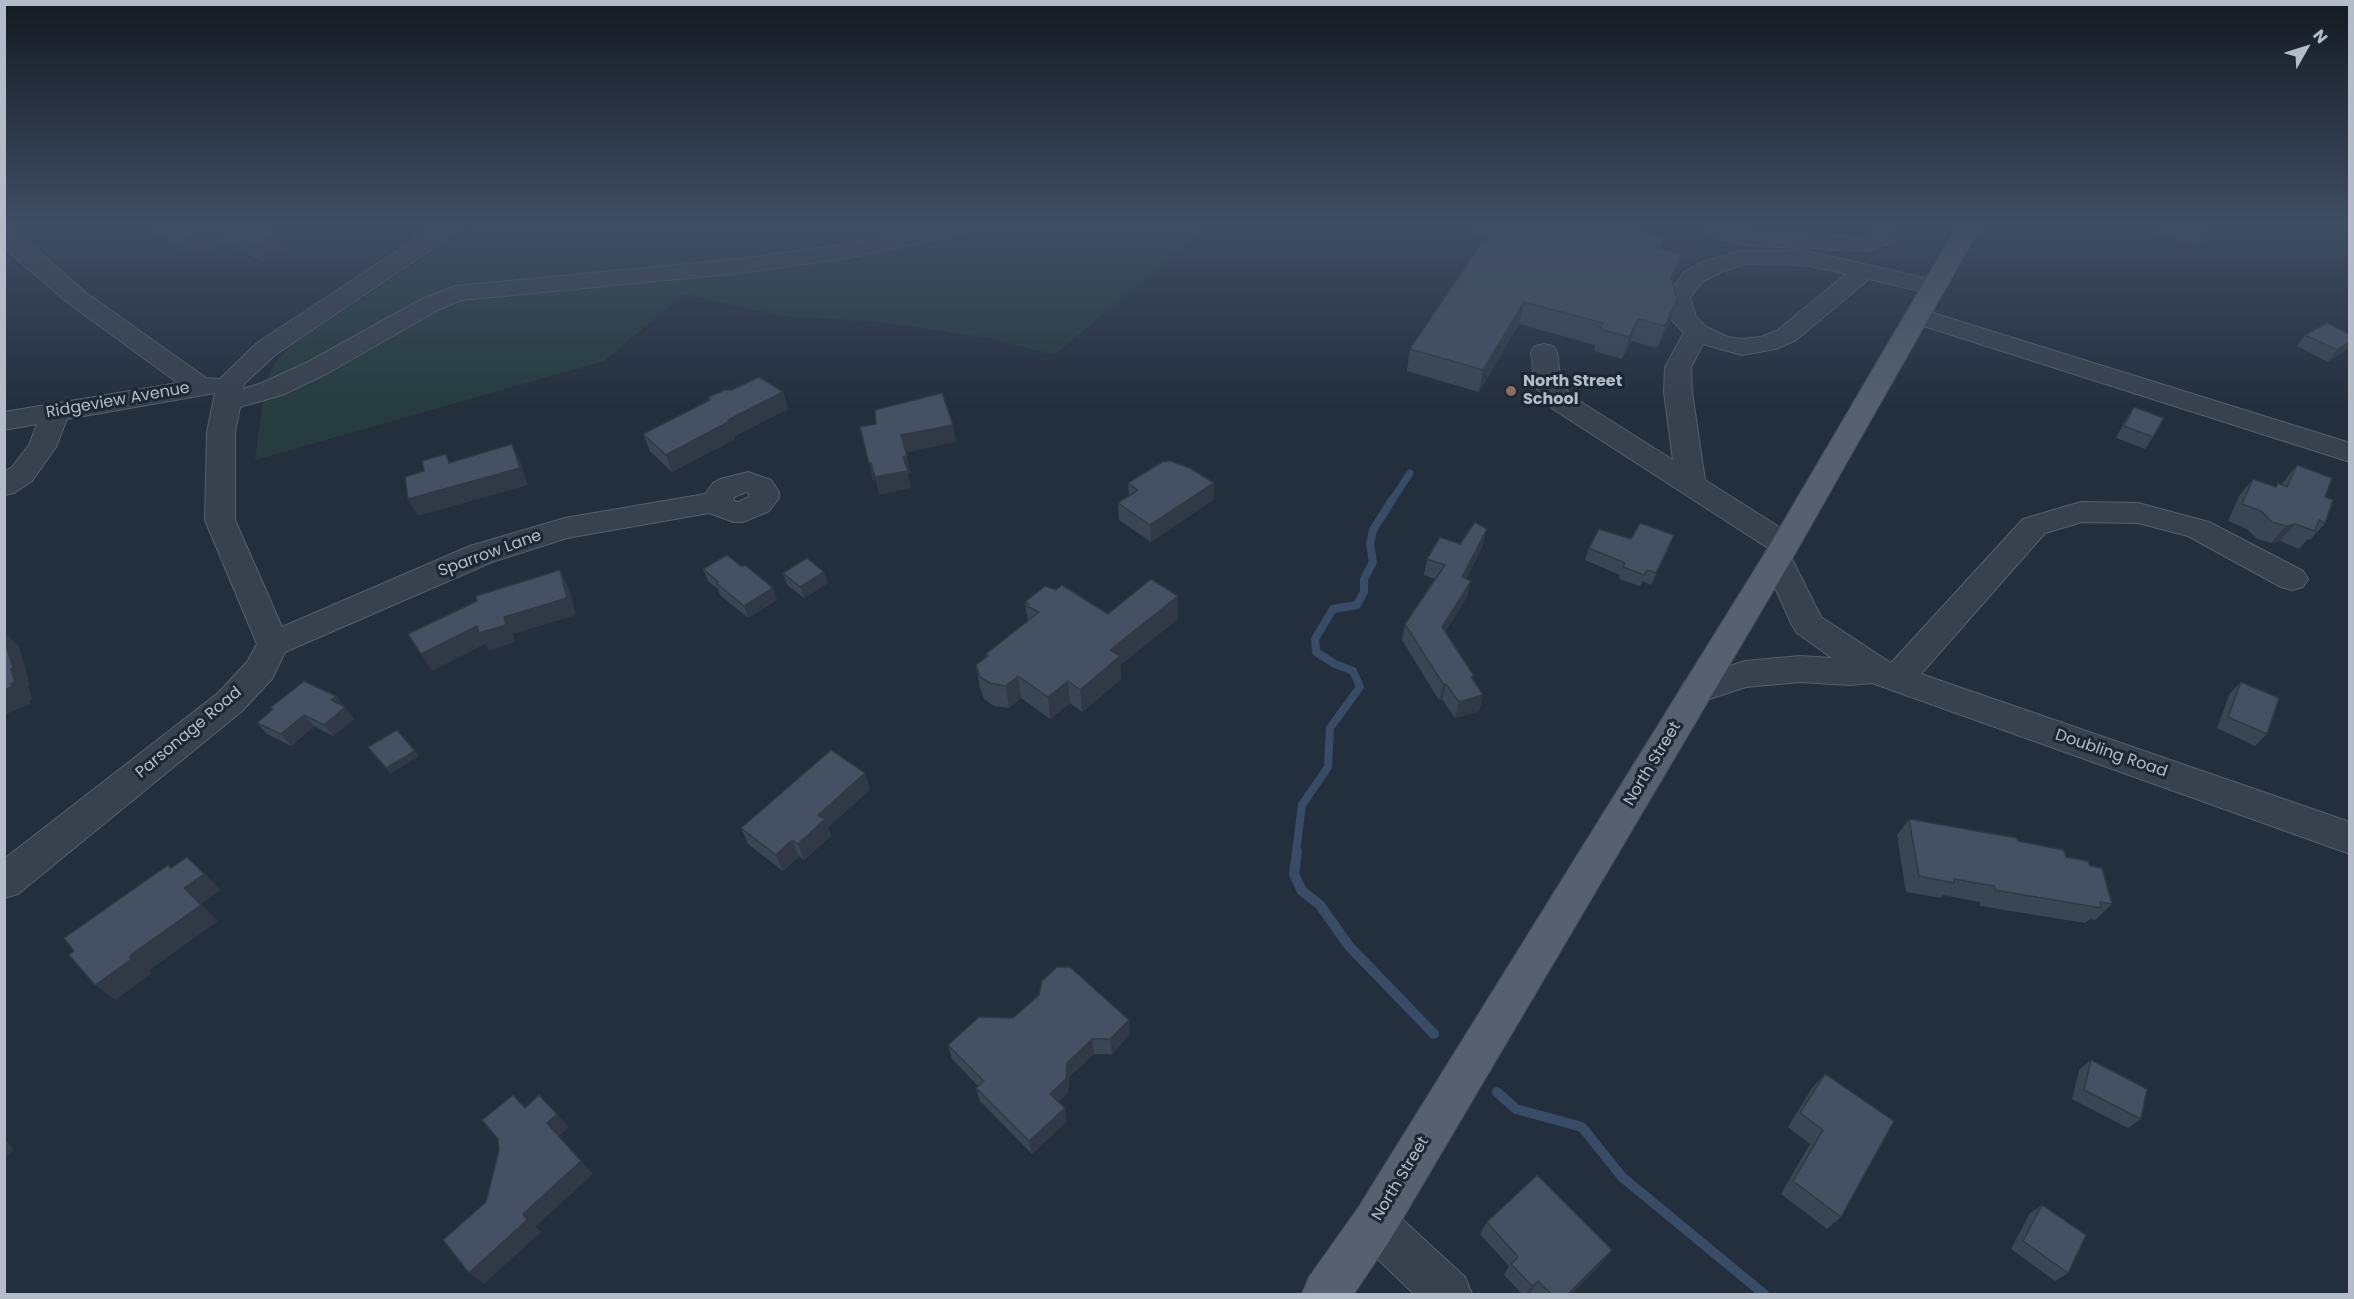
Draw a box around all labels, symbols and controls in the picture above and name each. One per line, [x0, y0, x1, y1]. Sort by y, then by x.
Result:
north arrow [2276, 18, 2336, 78]
text: N [2308, 24, 2333, 48]
place label: North Street School [1523, 372, 1622, 410]
street label: Ridgeview Avenue [45, 379, 191, 423]
marker: North Street School [1504, 384, 1518, 398]
street label: Sparrow Lane [436, 526, 544, 582]
street label: Parsonage Road [132, 683, 246, 783]
street label: North Street [1620, 718, 1686, 810]
street label: Doubling Road [2052, 726, 2170, 782]
street label: North Street [1368, 1133, 1434, 1225]

